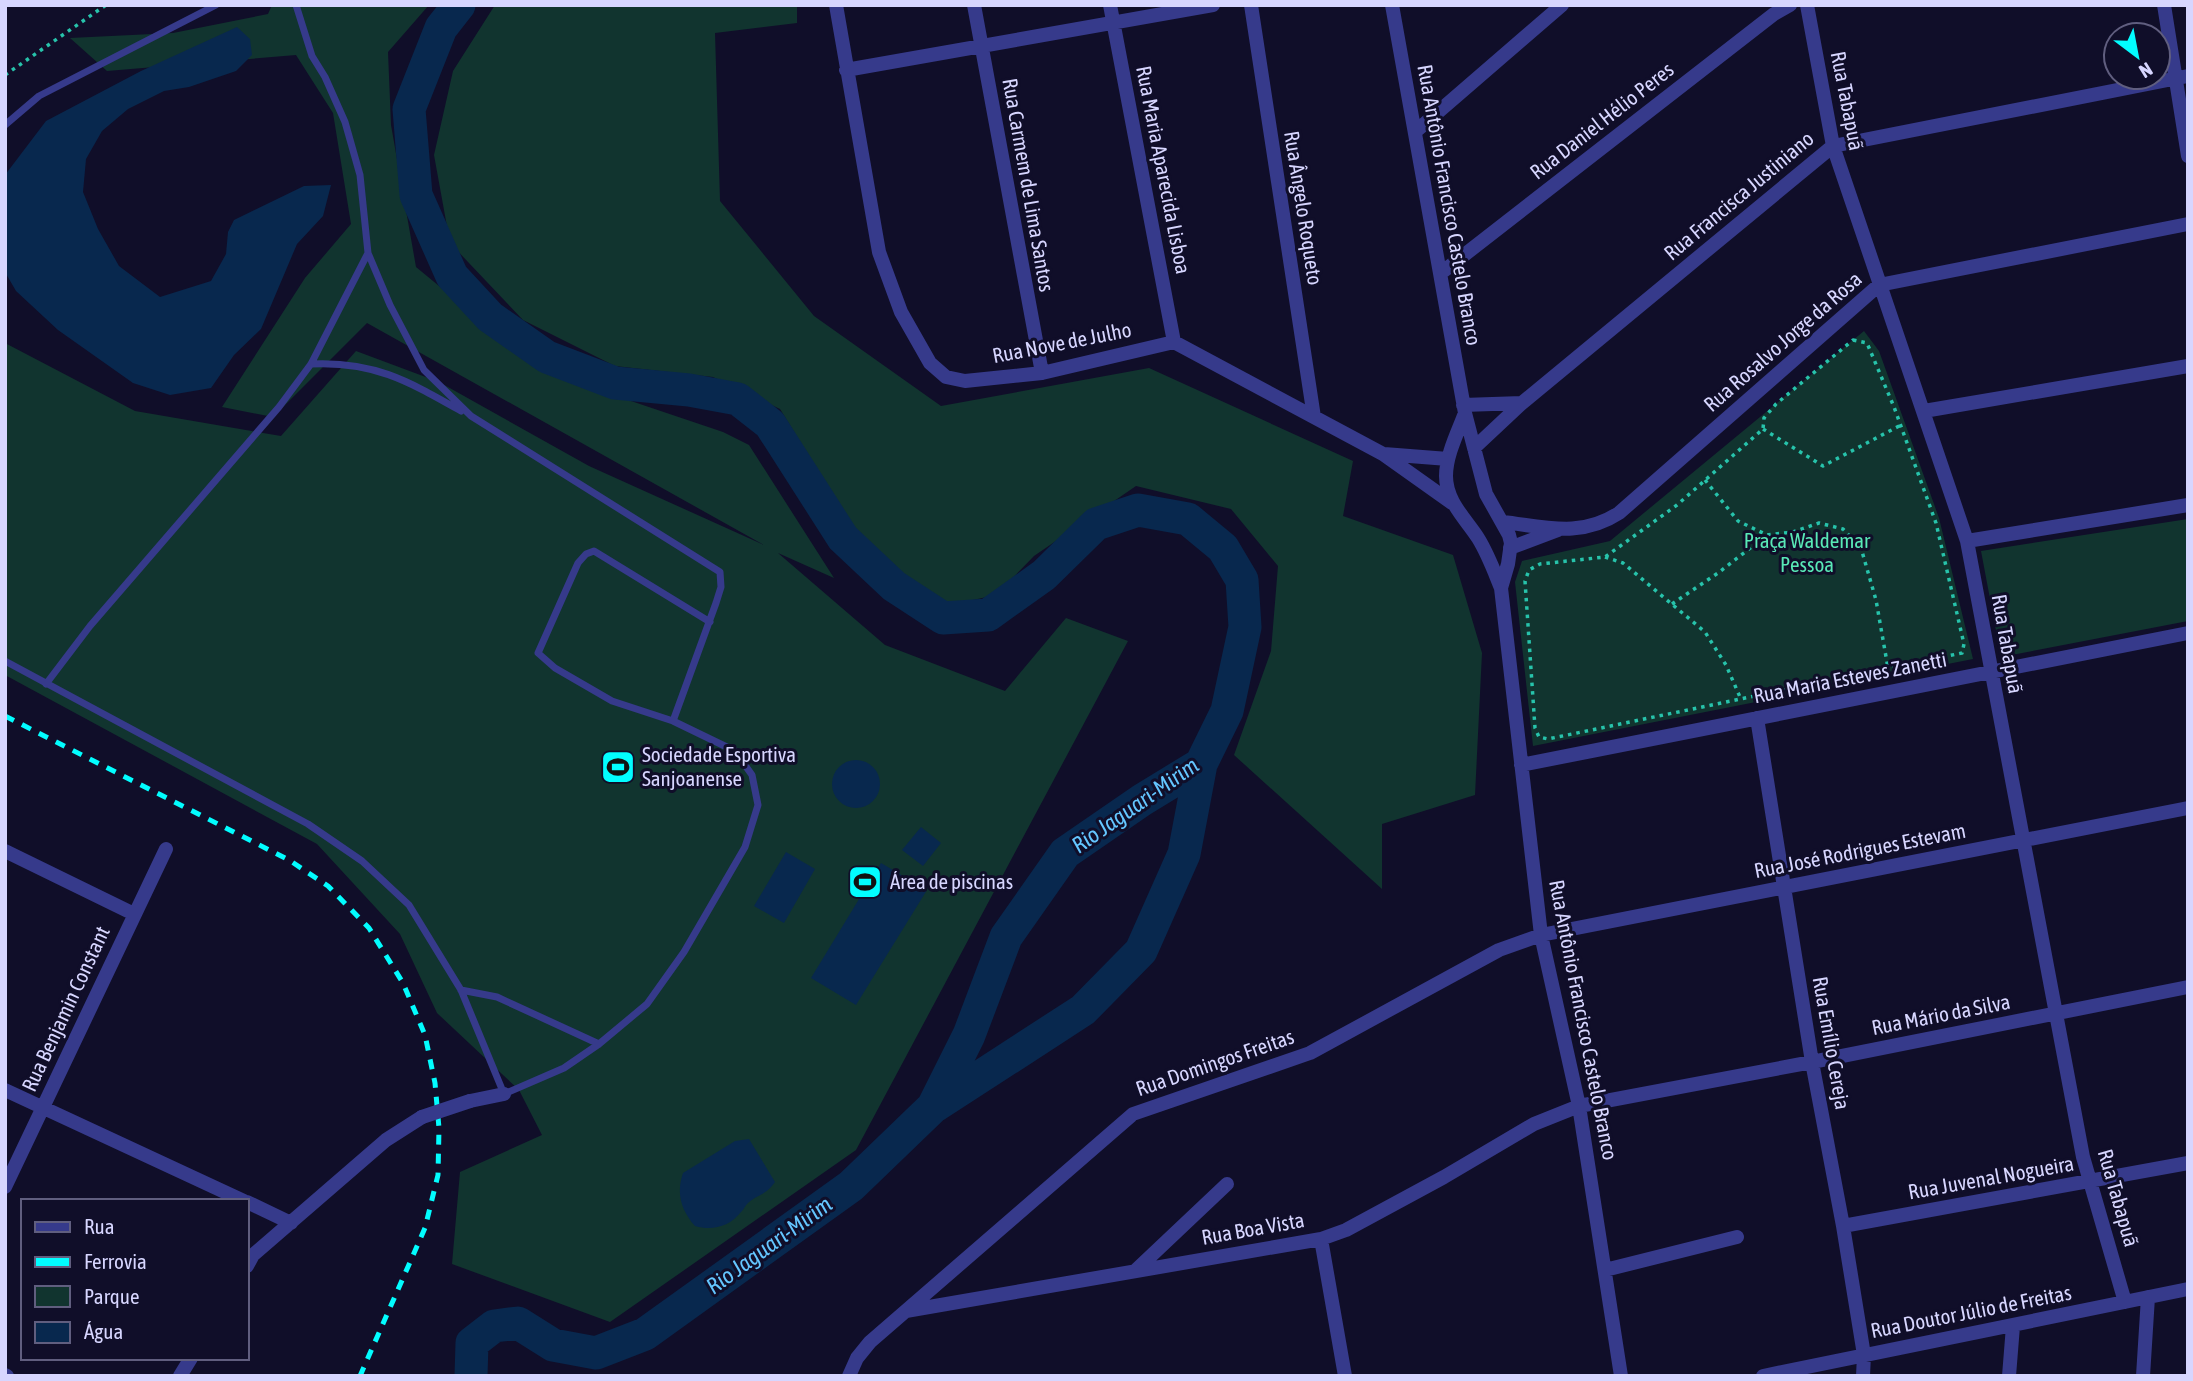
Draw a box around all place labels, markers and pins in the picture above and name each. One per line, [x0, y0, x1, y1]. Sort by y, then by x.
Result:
place label: Sociedade Esportiva Sanjoanense [642, 742, 796, 790]
sports icon: Sociedade Esportiva Sanjoanense [599, 748, 637, 786]
sports icon: Área de piscinas [846, 863, 884, 901]
place label: Área de piscinas [890, 869, 1013, 893]

